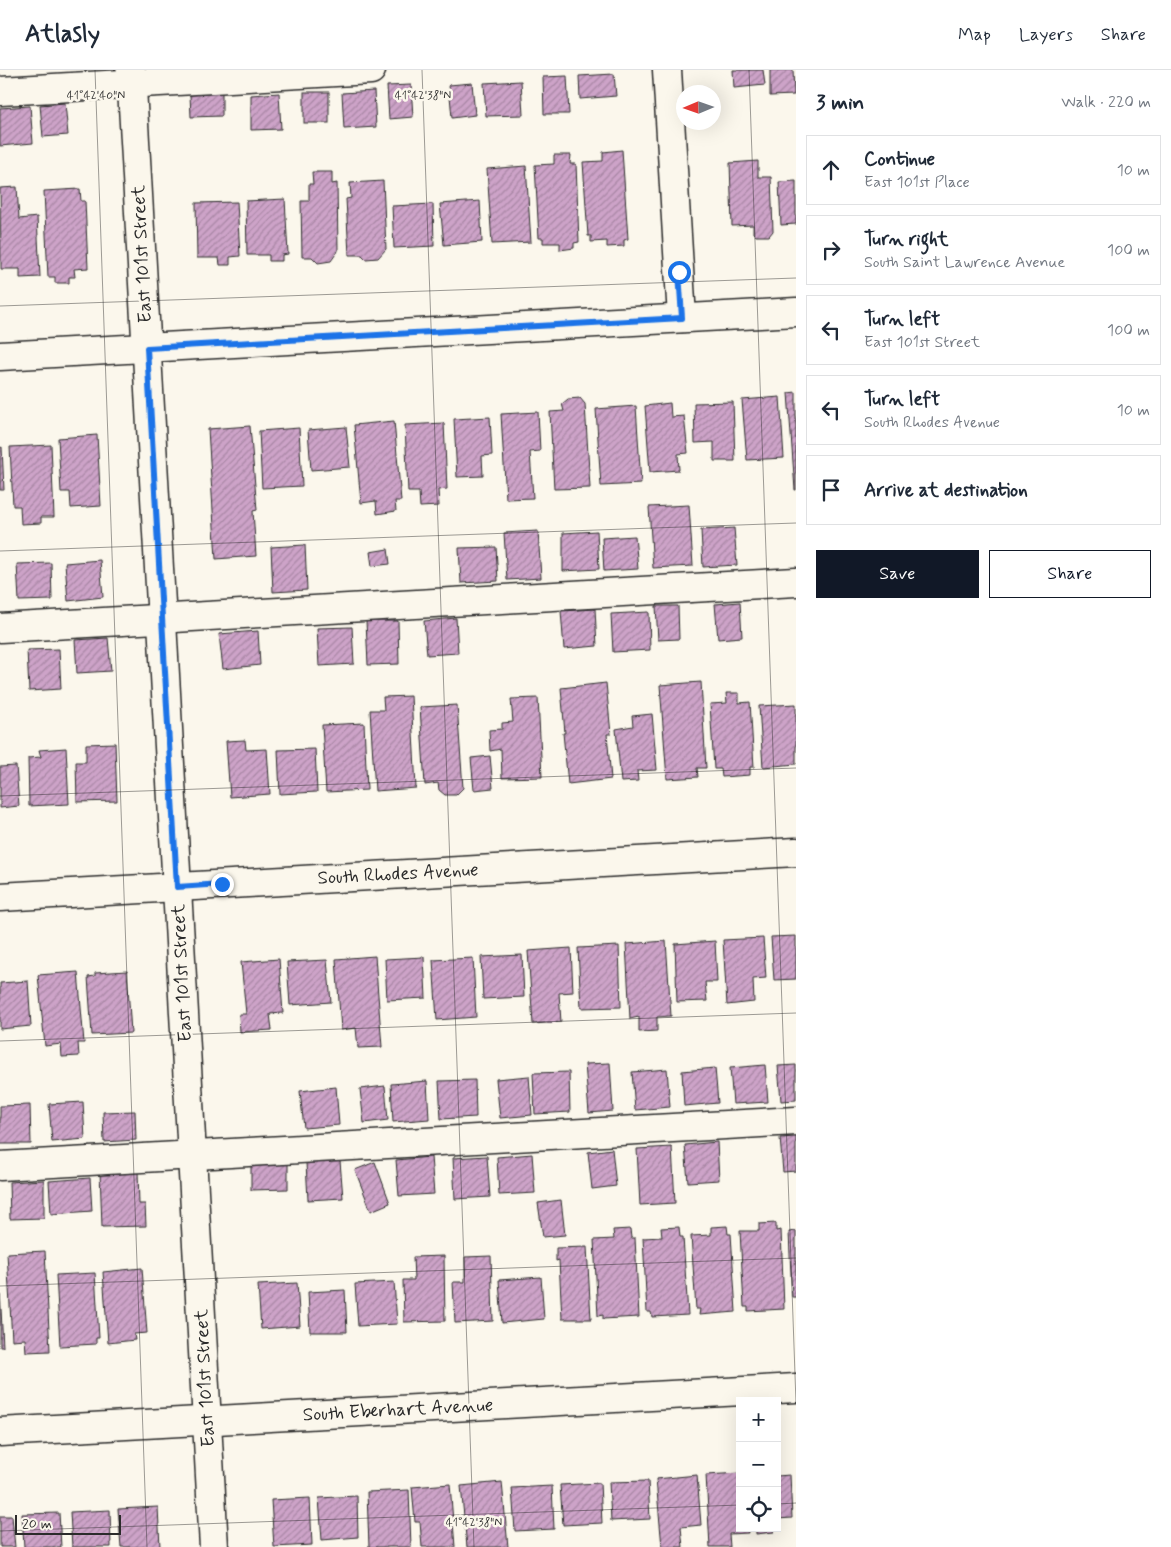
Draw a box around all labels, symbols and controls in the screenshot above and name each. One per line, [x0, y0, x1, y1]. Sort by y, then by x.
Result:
text: Atlasly [25, 19, 100, 50]
text: Map [958, 23, 991, 47]
text: Layers [1019, 23, 1073, 47]
text: Share [1101, 23, 1146, 47]
north arrow [676, 85, 721, 130]
text: 41°42'40"N [67, 88, 125, 104]
text: 41°42'38"N [395, 88, 451, 104]
text: 3 min [816, 89, 864, 117]
text: Walk · 220 m [1061, 92, 1151, 113]
text: Continue [864, 147, 935, 172]
icon: ahead [817, 156, 845, 184]
text: 10 m [1117, 160, 1150, 181]
text: East 101st Place [864, 172, 970, 193]
street label: East 101st Street [126, 184, 158, 324]
text: Turn right [864, 227, 948, 252]
icon: right [817, 236, 845, 264]
text: 100 m [1107, 240, 1150, 261]
text: South Saint Lawrence Avenue [864, 252, 1065, 273]
route start [668, 261, 691, 284]
text: Turn left [864, 307, 940, 332]
icon: left [817, 316, 845, 344]
text: 100 m [1107, 320, 1150, 341]
text: East 101st Street [864, 332, 980, 353]
text: Turn left [864, 387, 940, 412]
icon: left [817, 396, 845, 424]
text: 10 m [1117, 400, 1150, 421]
text: South Rhodes Avenue [864, 412, 1000, 433]
icon: arrive [817, 476, 845, 504]
text: Arrive at destination [864, 478, 1028, 503]
button: Save [816, 550, 979, 598]
button: Share [989, 550, 1151, 598]
street label: South Rhodes Avenue [317, 857, 479, 891]
route end [211, 873, 234, 896]
street label: East 101st Street [166, 903, 198, 1043]
street label: East 101st Street [189, 1308, 221, 1448]
street label: South Eberhart Avenue [302, 1393, 494, 1427]
map controls [736, 1397, 781, 1532]
button: + [736, 1397, 781, 1442]
button: − [736, 1442, 781, 1487]
button: locate [736, 1487, 781, 1532]
scale bar [15, 1512, 121, 1535]
text: 20 m [22, 1515, 52, 1533]
text: 41°42'38"N [446, 1515, 502, 1531]

